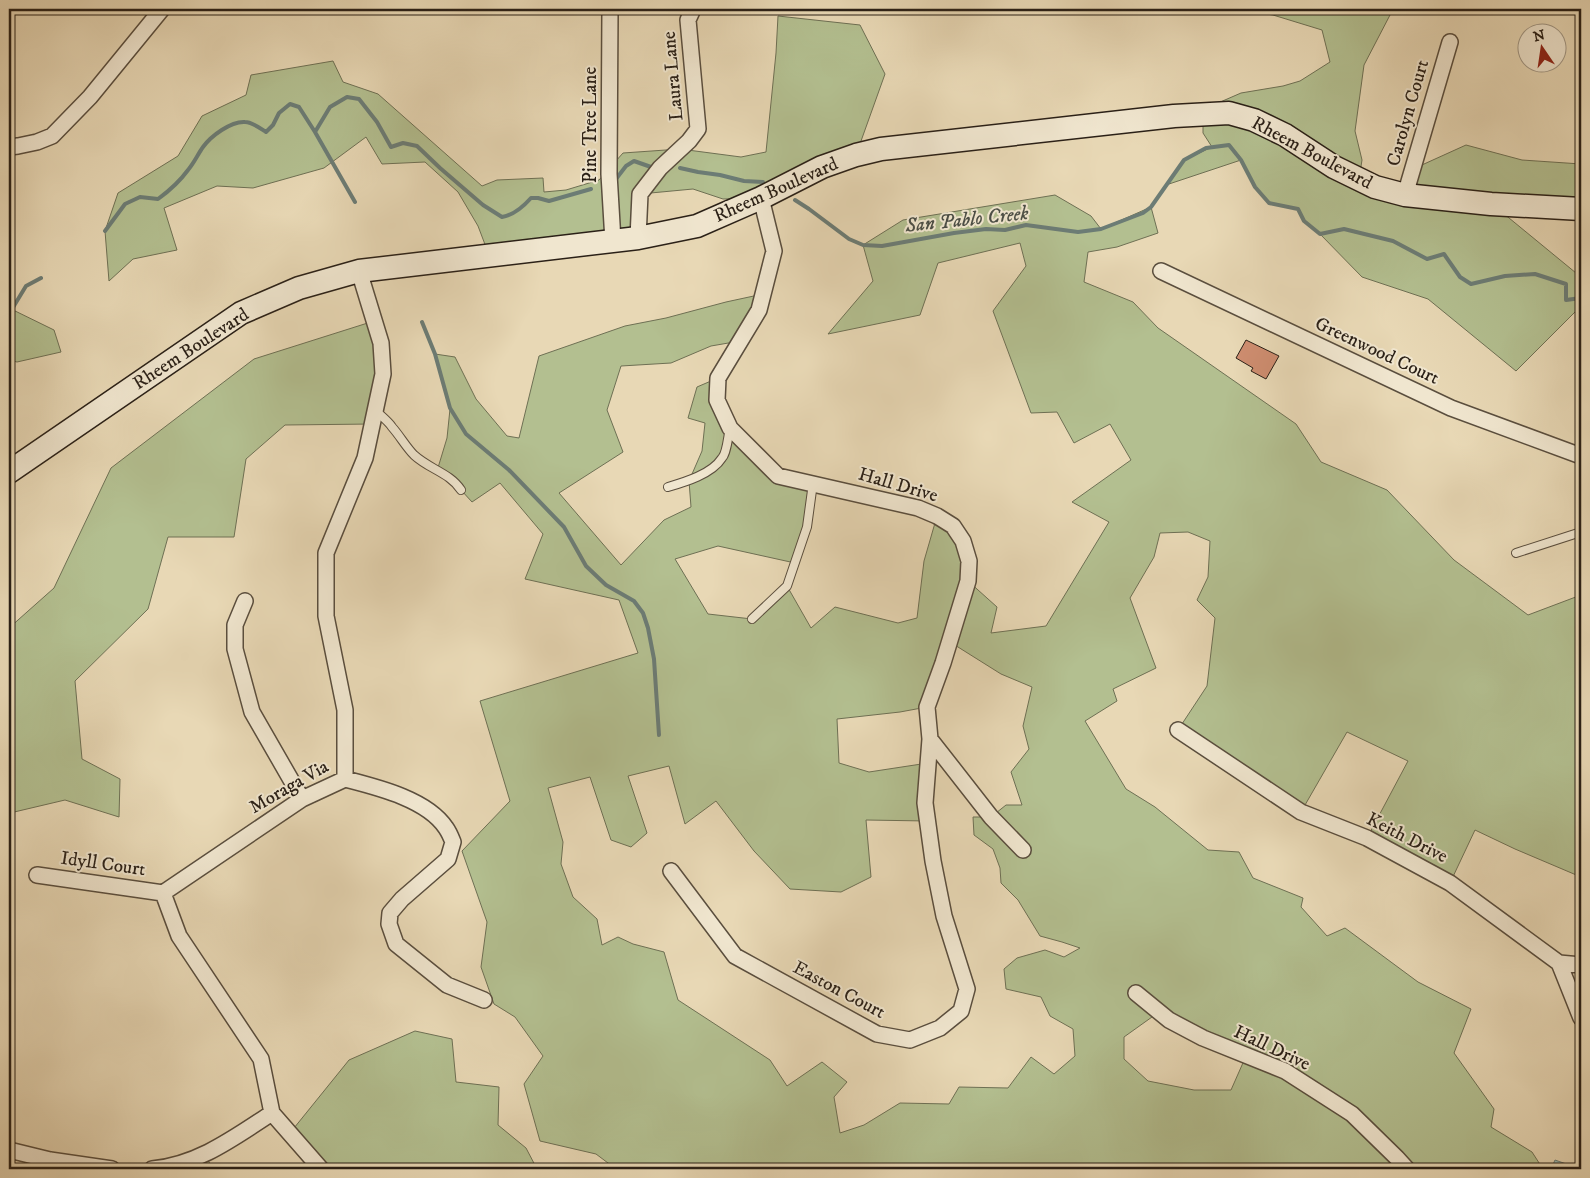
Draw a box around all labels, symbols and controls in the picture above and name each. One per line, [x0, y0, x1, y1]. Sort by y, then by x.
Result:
north arrow [1518, 22, 1568, 72]
text: N [1532, 26, 1547, 46]
street label: Laura Lane [658, 30, 688, 122]
street label: Carolyn Court [1382, 57, 1434, 169]
street label: Pine Tree Lane [579, 67, 602, 183]
street label: Rheem Boulevard [1248, 112, 1377, 195]
street label: Rheem Boulevard [710, 152, 842, 228]
water label: San Pablo Creek [903, 201, 1031, 239]
street label: Rheem Boulevard [129, 303, 254, 395]
street label: Greenwood Court [1311, 312, 1443, 390]
street label: Hall Drive [856, 463, 941, 507]
street label: Moraga Via [245, 755, 333, 819]
street label: Keith Drive [1362, 808, 1452, 868]
street label: Idyll Court [59, 847, 147, 881]
street label: Easton Court [789, 956, 889, 1024]
street label: Hall Drive [1230, 1020, 1314, 1076]

